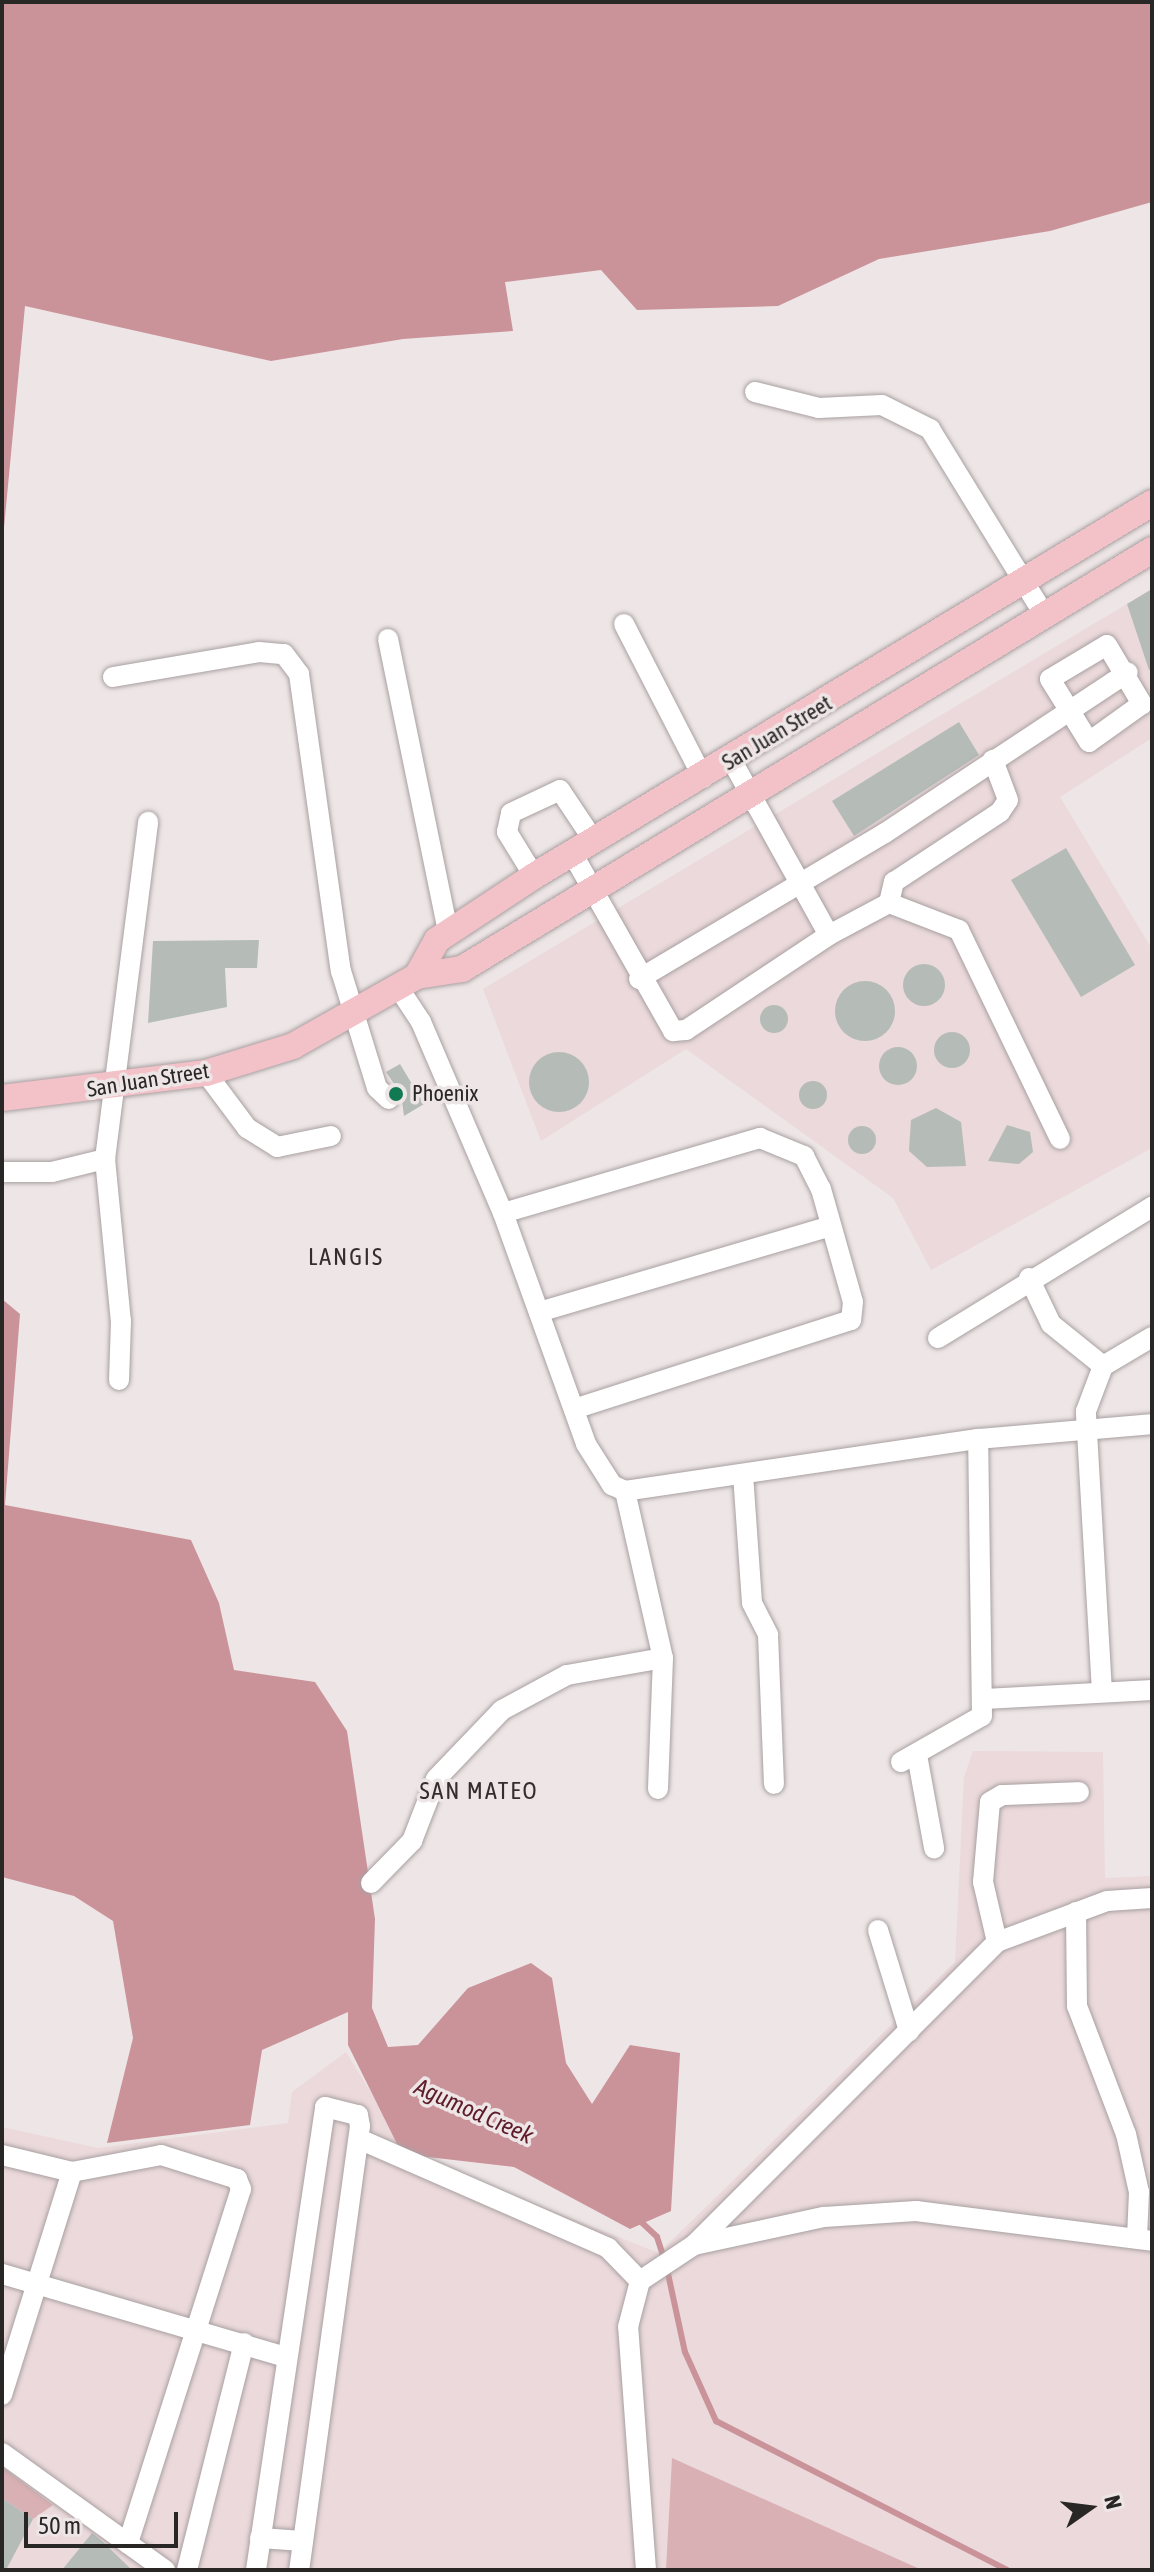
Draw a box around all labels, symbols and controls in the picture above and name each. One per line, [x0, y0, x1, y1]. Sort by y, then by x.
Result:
street label: San Juan Street [717, 690, 837, 776]
street label: San Juan Street [85, 1057, 211, 1103]
place label: Phoenix [412, 1081, 478, 1107]
marker: Phoenix [387, 1085, 405, 1103]
district label: LANGIS [308, 1243, 384, 1271]
district label: SAN MATEO [420, 1777, 538, 1805]
water label: Agumod Creek [410, 2072, 538, 2150]
north arrow [1050, 2468, 1130, 2548]
text: N [1099, 2493, 1127, 2512]
scale bar [28, 2496, 182, 2546]
text: 50 m [38, 2512, 81, 2539]

